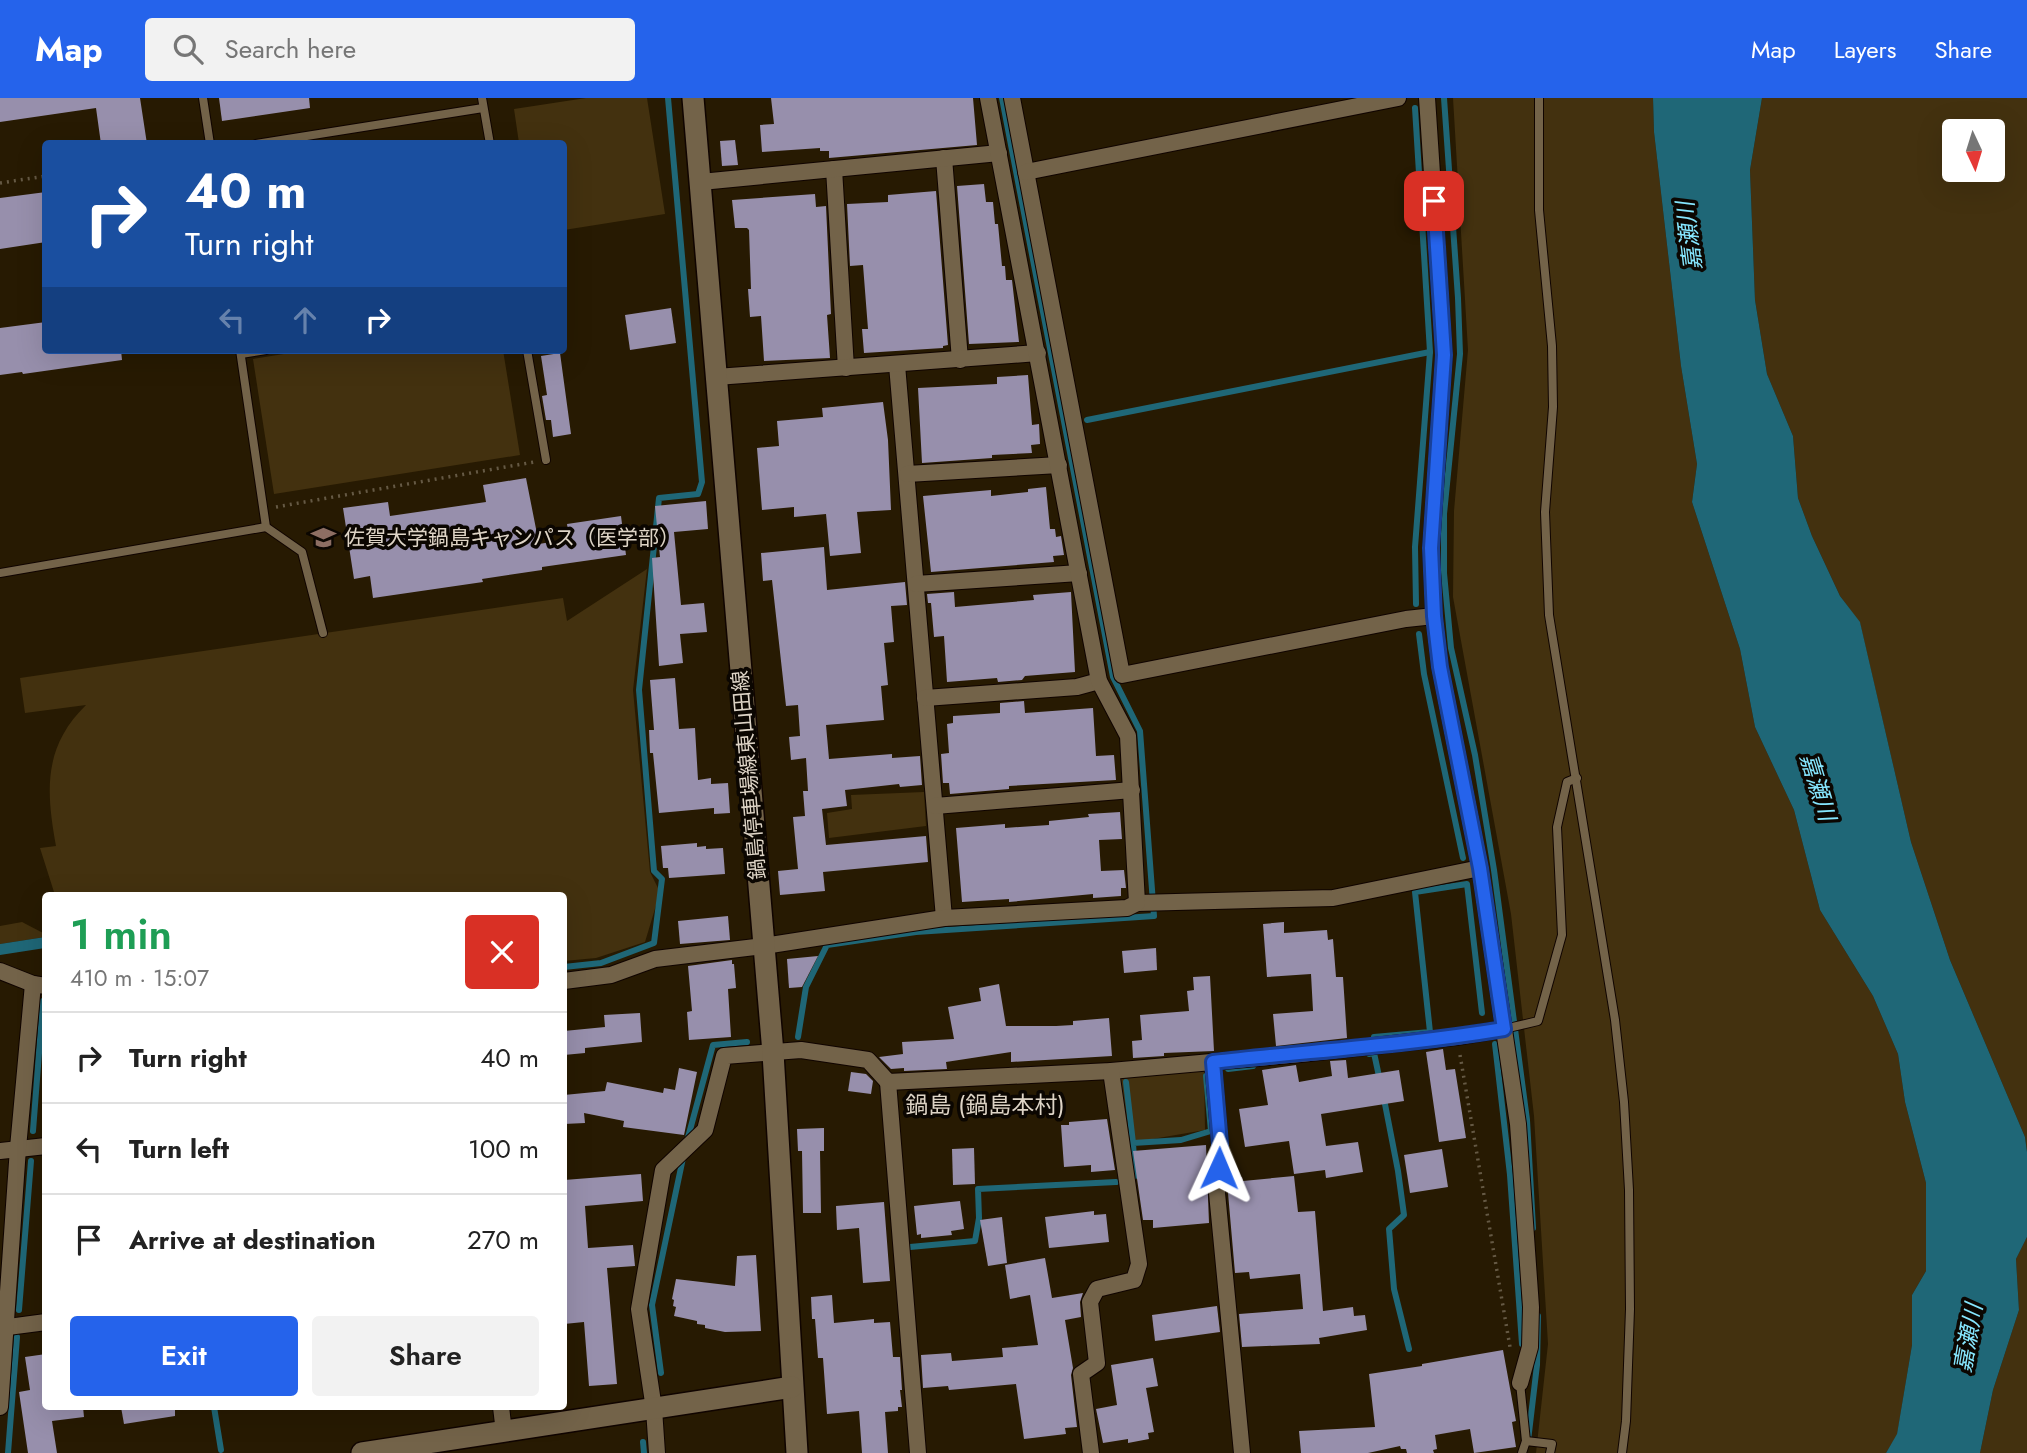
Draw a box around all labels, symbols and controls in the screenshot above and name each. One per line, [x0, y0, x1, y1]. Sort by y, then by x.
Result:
search box [145, 18, 635, 81]
text: Map [35, 26, 103, 73]
icon: search [169, 30, 207, 68]
text: Search here [225, 30, 356, 68]
text: Map [1751, 32, 1796, 67]
text: Layers [1834, 32, 1896, 67]
text: Share [1934, 32, 1992, 67]
north arrow [1942, 119, 2006, 182]
map controls [1942, 119, 2005, 182]
text: 40 m [185, 156, 307, 226]
icon: right [70, 168, 161, 259]
pin [1404, 171, 1464, 231]
icon: arrive [1415, 182, 1453, 220]
water label: 嘉瀬川 [1668, 197, 1710, 272]
text: Turn right [185, 221, 314, 267]
icon: left [213, 301, 251, 339]
icon: ahead [286, 301, 324, 339]
icon: right [359, 301, 397, 339]
place label: 佐賀大学鍋島キャンパス（医学部） [344, 523, 680, 553]
school or university icon: 佐賀大学鍋島キャンパス（医学部） [310, 524, 338, 552]
street label: 鍋島停車場線東山田線 [725, 669, 773, 881]
water label: 嘉瀬川 [1792, 749, 1845, 828]
text: 1 min [70, 904, 172, 965]
button: close [465, 915, 539, 989]
text: 410 m · 15:07 [70, 961, 209, 995]
icon: right [70, 1039, 108, 1077]
text: Turn right [129, 1039, 247, 1077]
text: 40 m [480, 1039, 539, 1077]
district label: 鍋島 (鍋島本村) [905, 1088, 1065, 1122]
icon: left [70, 1130, 108, 1168]
text: Turn left [129, 1130, 229, 1168]
text: 100 m [468, 1130, 539, 1168]
position arrow [1182, 1131, 1256, 1205]
icon: arrive [70, 1221, 108, 1259]
text: Arrive at destination [129, 1221, 376, 1259]
text: 270 m [467, 1221, 539, 1259]
water label: 嘉瀬川 [1945, 1298, 1991, 1375]
button: Exit [70, 1316, 298, 1396]
button: Share [312, 1316, 539, 1396]

